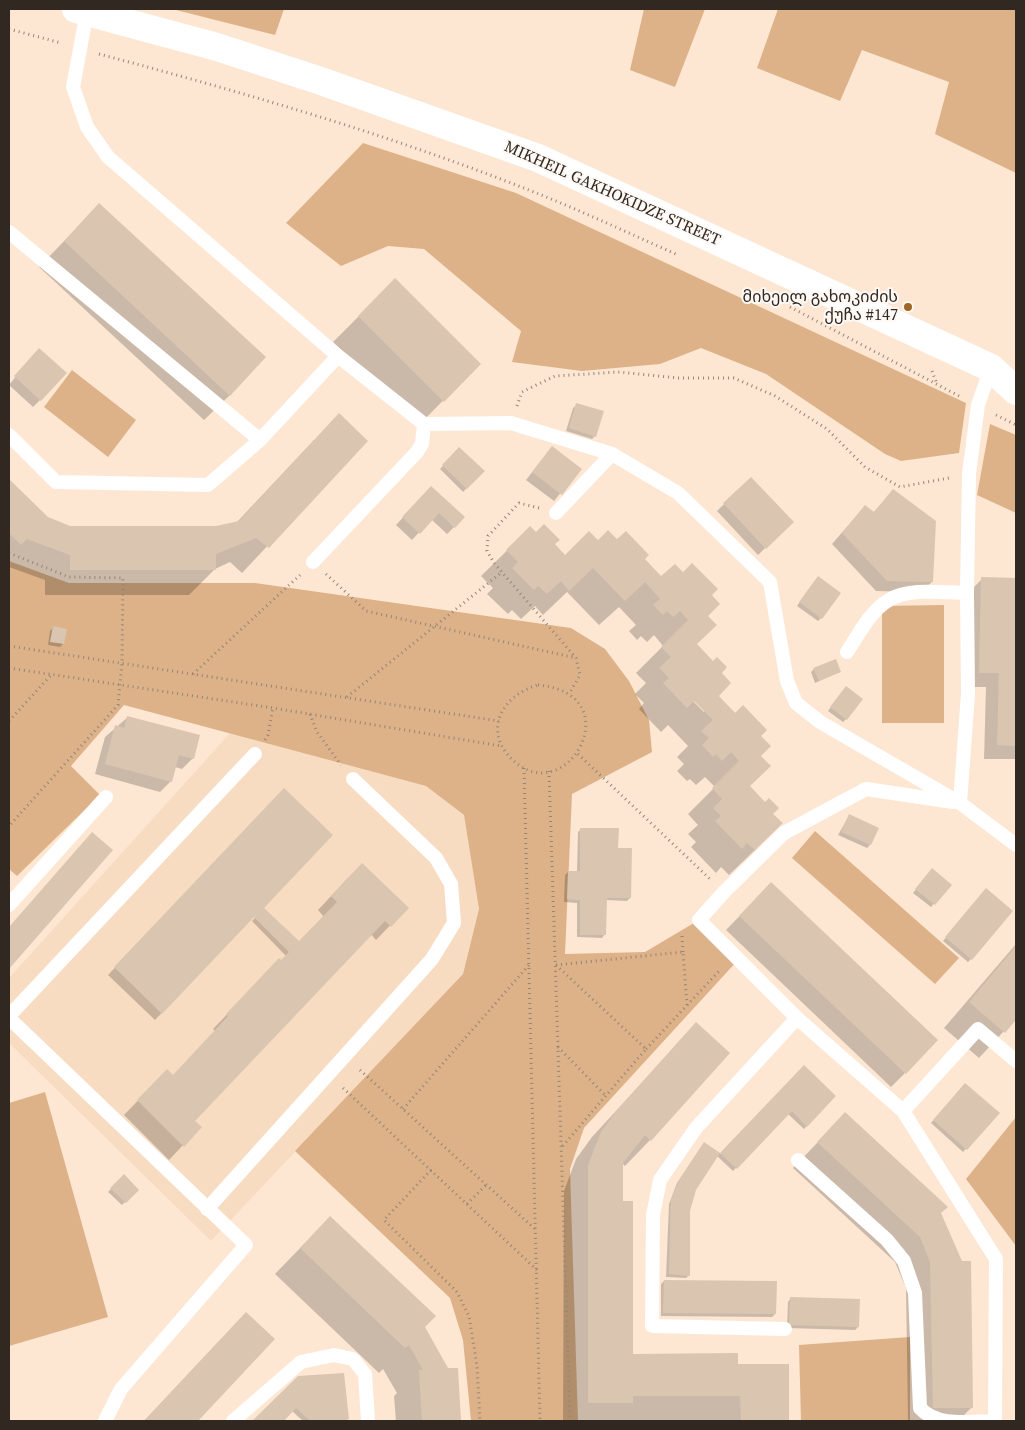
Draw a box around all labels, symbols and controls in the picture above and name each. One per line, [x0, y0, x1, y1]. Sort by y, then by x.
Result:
street label: MIKHEIL GAKHOKIDZE STREET [501, 138, 723, 250]
place label: მიხეილ გახოკიძის ქუჩა #147 [743, 288, 898, 326]
marker: მიხეილ გახოკიძის ქუჩა #147 [902, 301, 914, 313]

